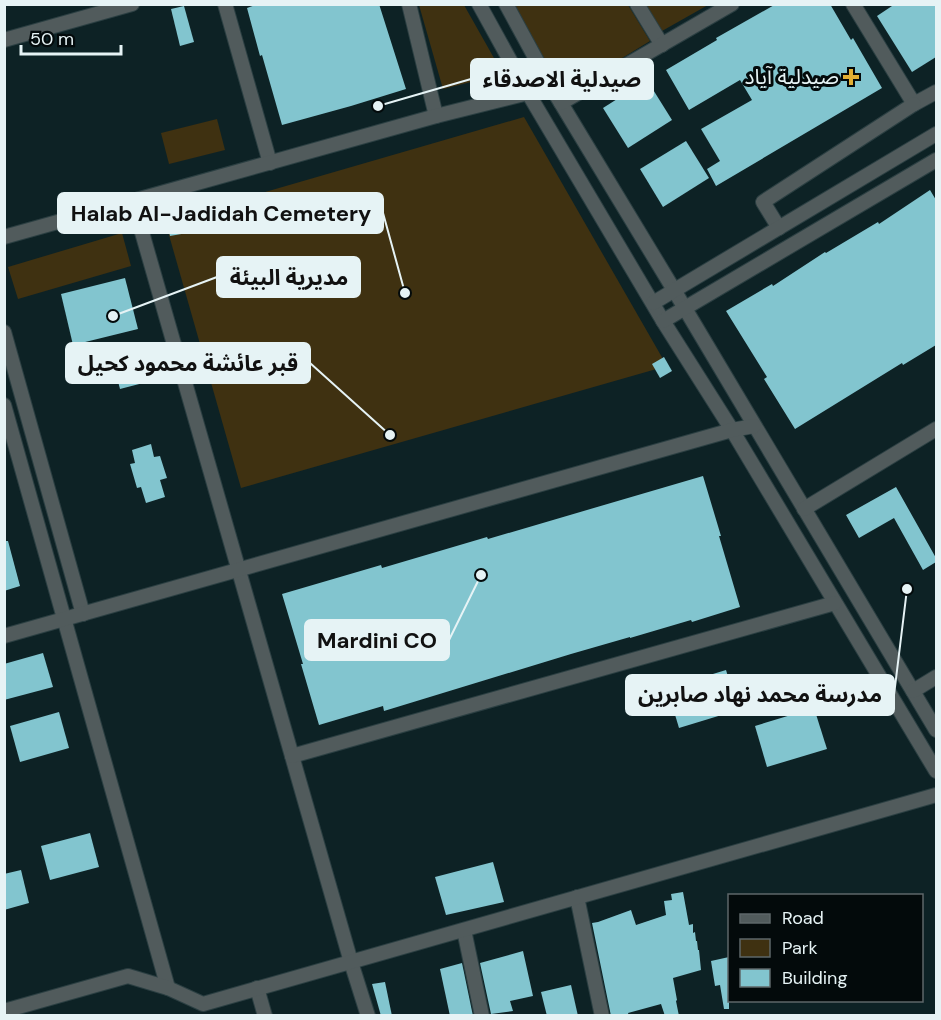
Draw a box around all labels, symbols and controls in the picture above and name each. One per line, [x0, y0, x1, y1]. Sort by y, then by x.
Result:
scale bar [21, 18, 122, 56]
text: 50 m [30, 27, 74, 51]
callout: صيدلية الاصدقاء [471, 59, 653, 99]
place label: صيدلية آياد [745, 63, 839, 91]
text: صيدلية الاصدقاء [483, 65, 641, 94]
marker: صيدلية آياد [844, 70, 858, 84]
callout: Halab Al-Jadidah Cemetery [58, 193, 383, 233]
text: Halab Al-Jadidah Cemetery [71, 199, 371, 228]
callout: مديرية البيئة [217, 257, 360, 297]
text: مديرية البيئة [230, 263, 348, 292]
callout: قبر عائشة محمود كحيل [66, 343, 310, 383]
text: قبر عائشة محمود كحيل [78, 349, 298, 378]
callout: Mardini CO [305, 620, 449, 660]
text: Mardini CO [317, 626, 437, 655]
callout: مدرسة محمد نهاد صابرين [626, 675, 894, 715]
text: مدرسة محمد نهاد صابرين [638, 680, 882, 709]
legend [728, 894, 923, 1002]
text: Road [782, 906, 824, 930]
text: Park [782, 936, 818, 960]
text: Building [782, 966, 847, 990]

